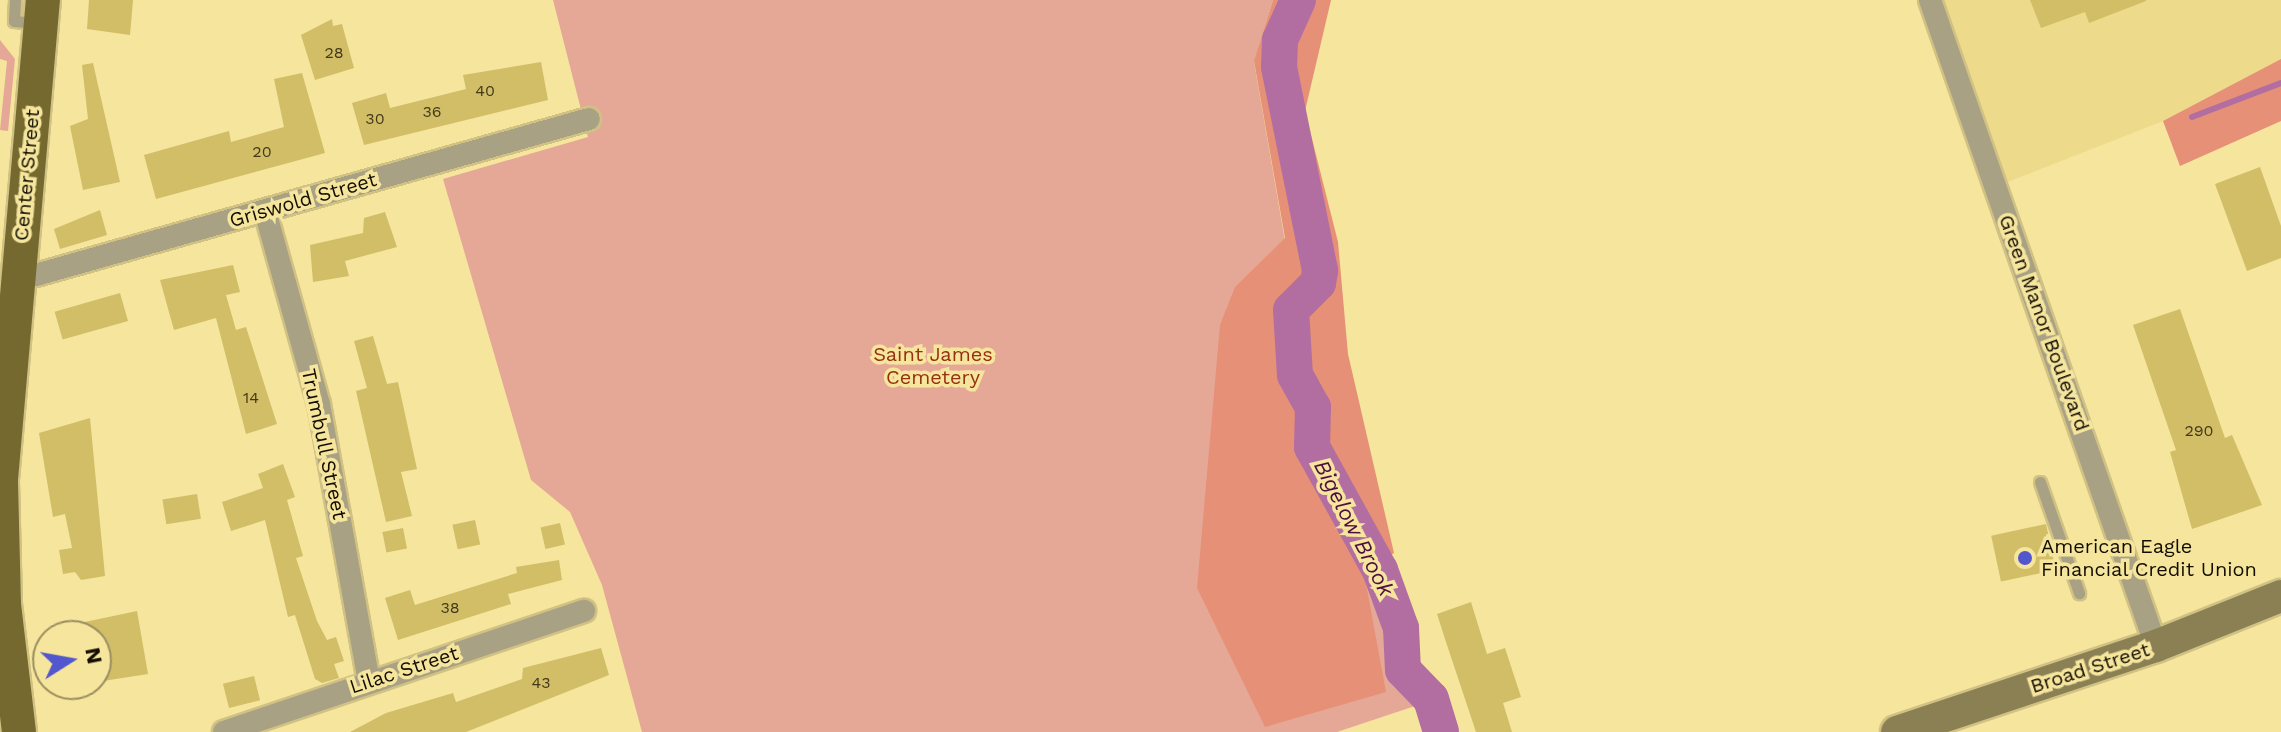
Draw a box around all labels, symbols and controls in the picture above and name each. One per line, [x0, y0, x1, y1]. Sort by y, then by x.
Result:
house number: 28 [324, 43, 344, 63]
house number: 40 [475, 81, 495, 101]
house number: 36 [422, 102, 442, 122]
street label: Center Street [9, 108, 45, 242]
house number: 30 [365, 109, 385, 129]
house number: 20 [252, 142, 272, 162]
street label: Griswold Street [227, 168, 379, 232]
street label: Green Manor Boulevard [1994, 211, 2094, 435]
park label: Saint James Cemetery [873, 342, 993, 389]
street label: Trumbull Street [296, 366, 352, 522]
house number: 14 [243, 388, 259, 408]
house number: 290 [2184, 421, 2214, 441]
water label: Bigelow Brook [1308, 455, 1400, 601]
place label: American Eagle Financial Credit Union [2041, 534, 2258, 581]
marker: American Eagle Financial Credit Union [2016, 549, 2034, 567]
house number: 38 [440, 598, 460, 618]
north arrow [32, 620, 112, 700]
street label: Broad Street [2027, 637, 2153, 699]
street label: Lilac Street [347, 641, 461, 699]
text: N [80, 645, 108, 666]
house number: 43 [531, 673, 551, 693]

